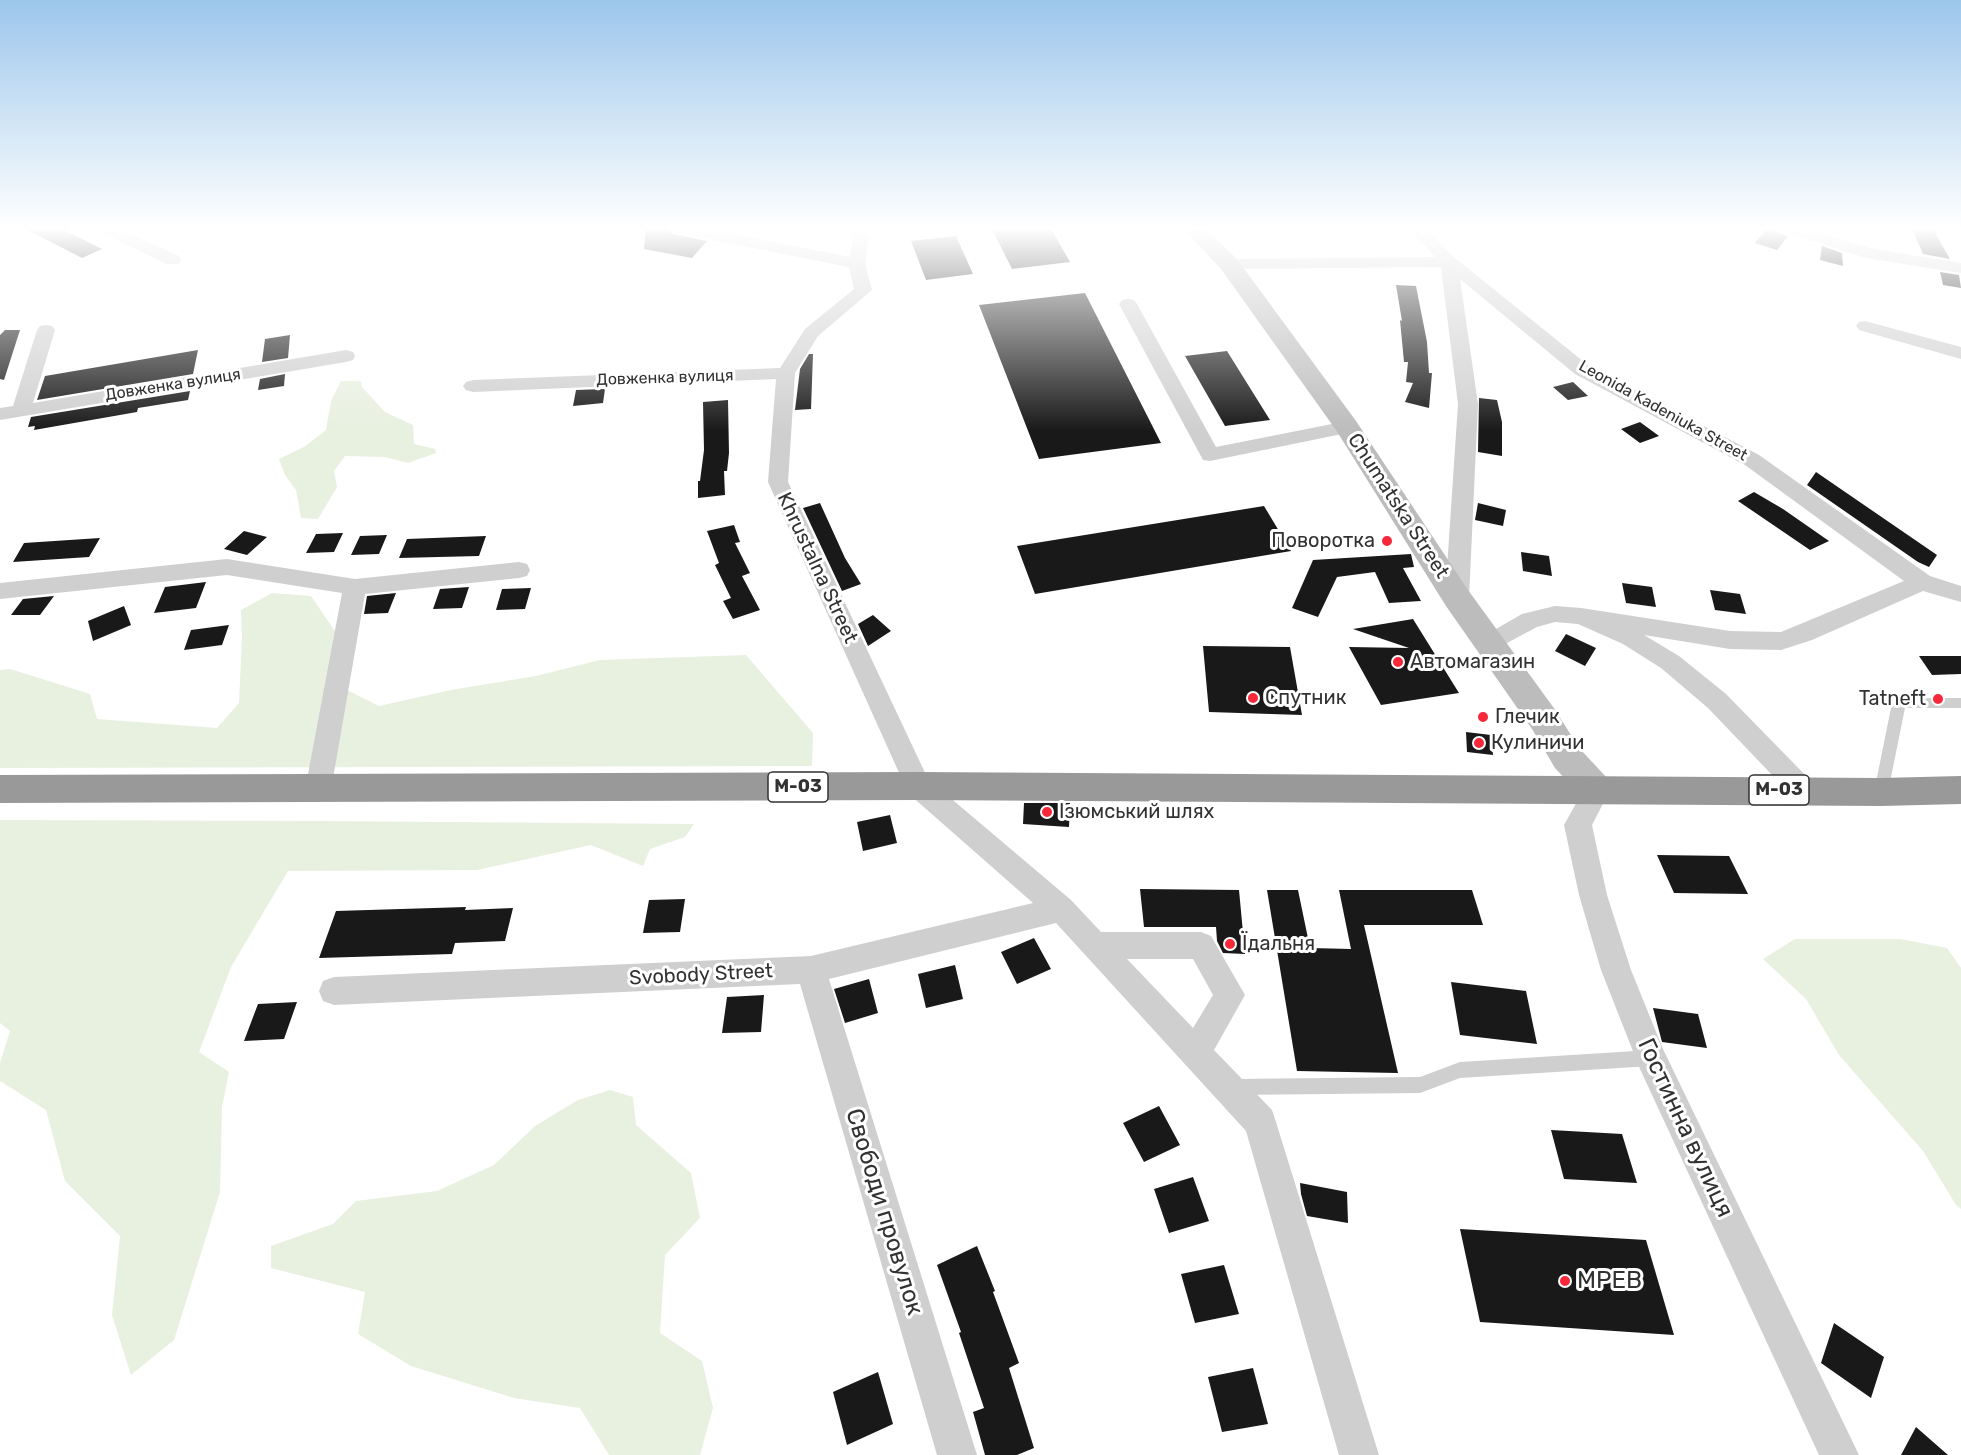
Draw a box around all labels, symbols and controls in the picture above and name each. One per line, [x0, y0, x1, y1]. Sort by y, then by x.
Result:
street label: Leonida Kadeniuka Street [1575, 357, 1751, 465]
street label: Довженка вулиця [104, 365, 242, 405]
street label: Довженка вулиця [596, 366, 734, 390]
street label: Chumatska Street [1342, 429, 1454, 583]
street label: Khrustalna Street [772, 489, 862, 647]
place label: Поворотка [1271, 529, 1375, 553]
marker: Поворотка [1380, 534, 1394, 548]
place label: Автомагазин [1410, 650, 1535, 674]
marker: Автомагазин [1391, 655, 1405, 669]
place label: Спутник [1265, 686, 1346, 710]
place label: Tatneft [1859, 687, 1926, 711]
marker: Спутник [1246, 691, 1260, 705]
marker: Tatneft [1931, 692, 1945, 706]
place label: Глечик [1495, 705, 1560, 729]
marker: Глечик [1476, 710, 1490, 724]
place label: Кулиничи [1491, 731, 1584, 755]
marker: Кулиничи [1472, 736, 1486, 750]
road number: М-03 [768, 772, 828, 802]
road number: М-03 [1749, 775, 1809, 805]
place label: Ізюмський шлях [1059, 800, 1214, 824]
marker: Ізюмський шлях [1040, 805, 1054, 819]
place label: Їдальня [1242, 932, 1315, 956]
marker: Їдальня [1223, 937, 1237, 951]
street label: Svobody Street [629, 959, 773, 991]
street label: Гостинна вулиця [1631, 1034, 1739, 1222]
street label: Свободи провулок [839, 1105, 929, 1319]
place label: МРЕВ [1577, 1267, 1642, 1295]
marker: МРЕВ [1558, 1274, 1572, 1288]

